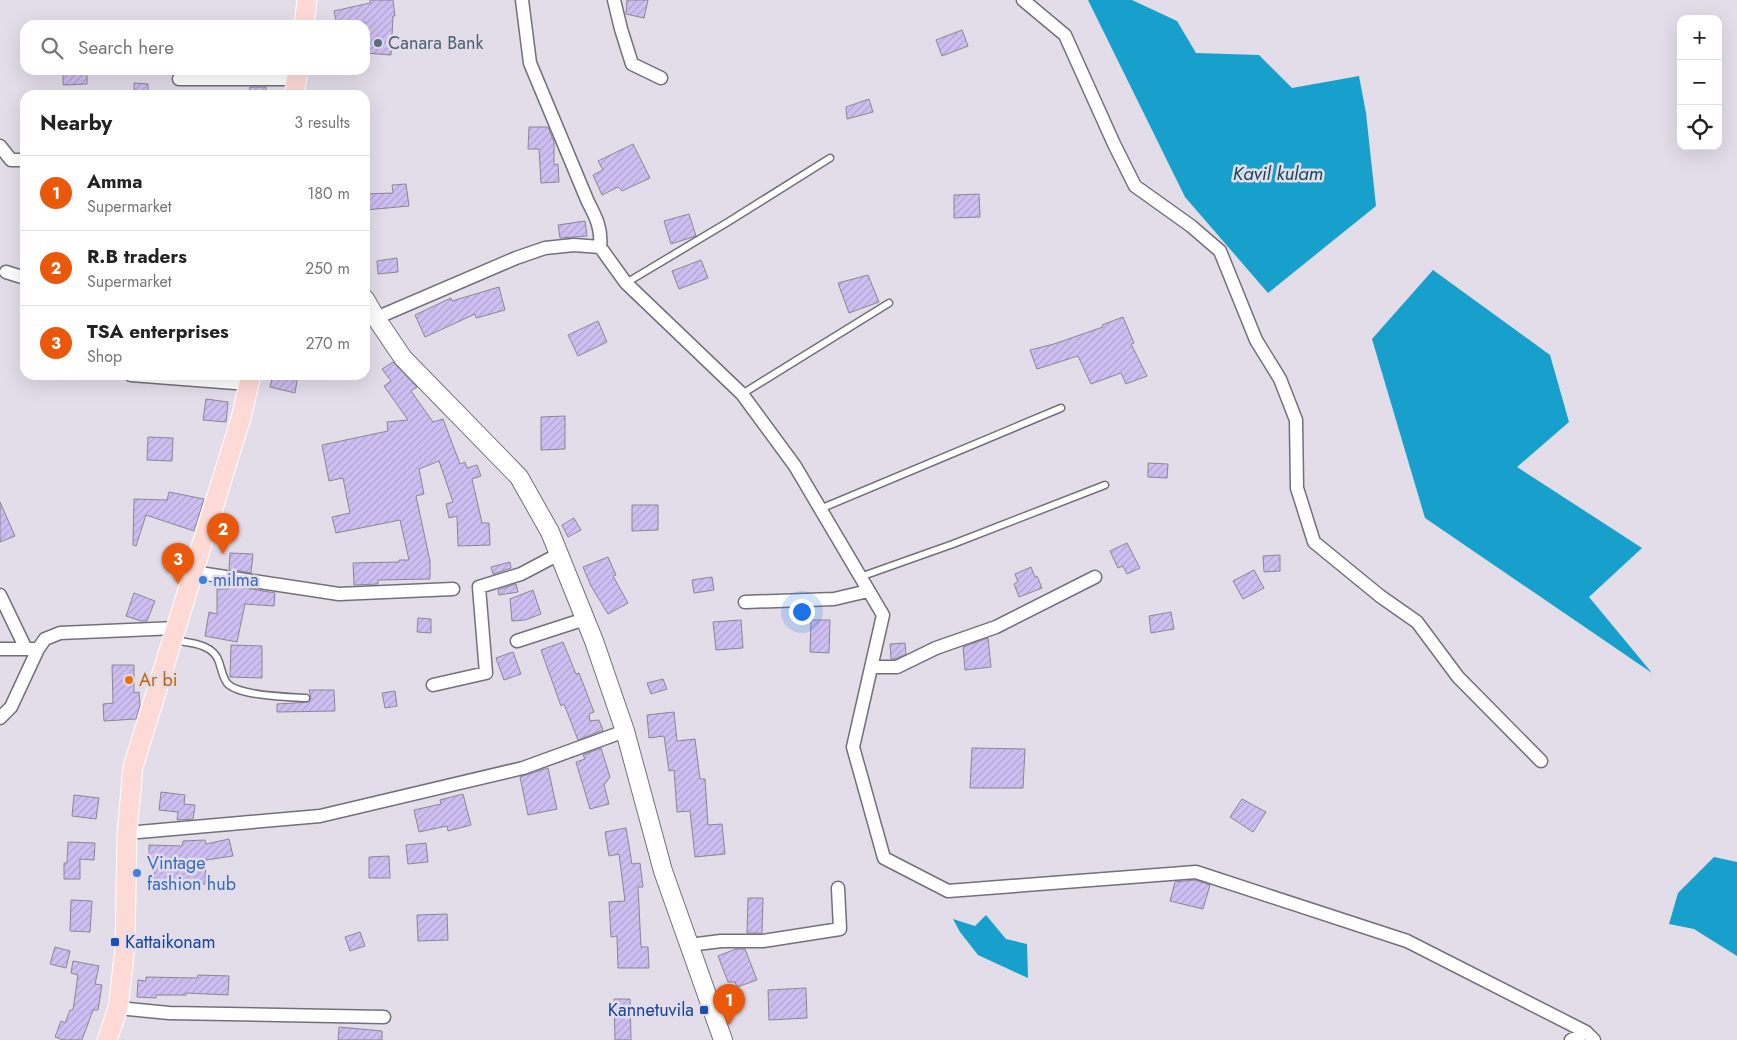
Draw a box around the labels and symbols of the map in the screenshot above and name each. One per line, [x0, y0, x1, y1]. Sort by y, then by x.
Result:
place label: Canara Bank [388, 30, 483, 56]
marker: Canara Bank [372, 37, 384, 49]
water label: Kavil kulam [1233, 160, 1323, 187]
pin: 2 [207, 513, 239, 554]
pin: 3 [162, 543, 194, 584]
place label: milma [213, 567, 259, 593]
marker: milma [197, 574, 209, 586]
your location [789, 599, 815, 625]
place label: Ar bi [139, 667, 177, 693]
marker: Ar bi [123, 674, 135, 686]
place label: Vintage fashion hub [147, 850, 236, 897]
marker: Vintage fashion hub [131, 867, 143, 879]
place label: Kattaikonam [125, 929, 215, 955]
marker: Kattaikonam [109, 936, 121, 948]
pin: 1 [713, 984, 745, 1025]
place label: Kannetuvila [608, 997, 694, 1023]
marker: Kannetuvila [698, 1004, 710, 1016]

